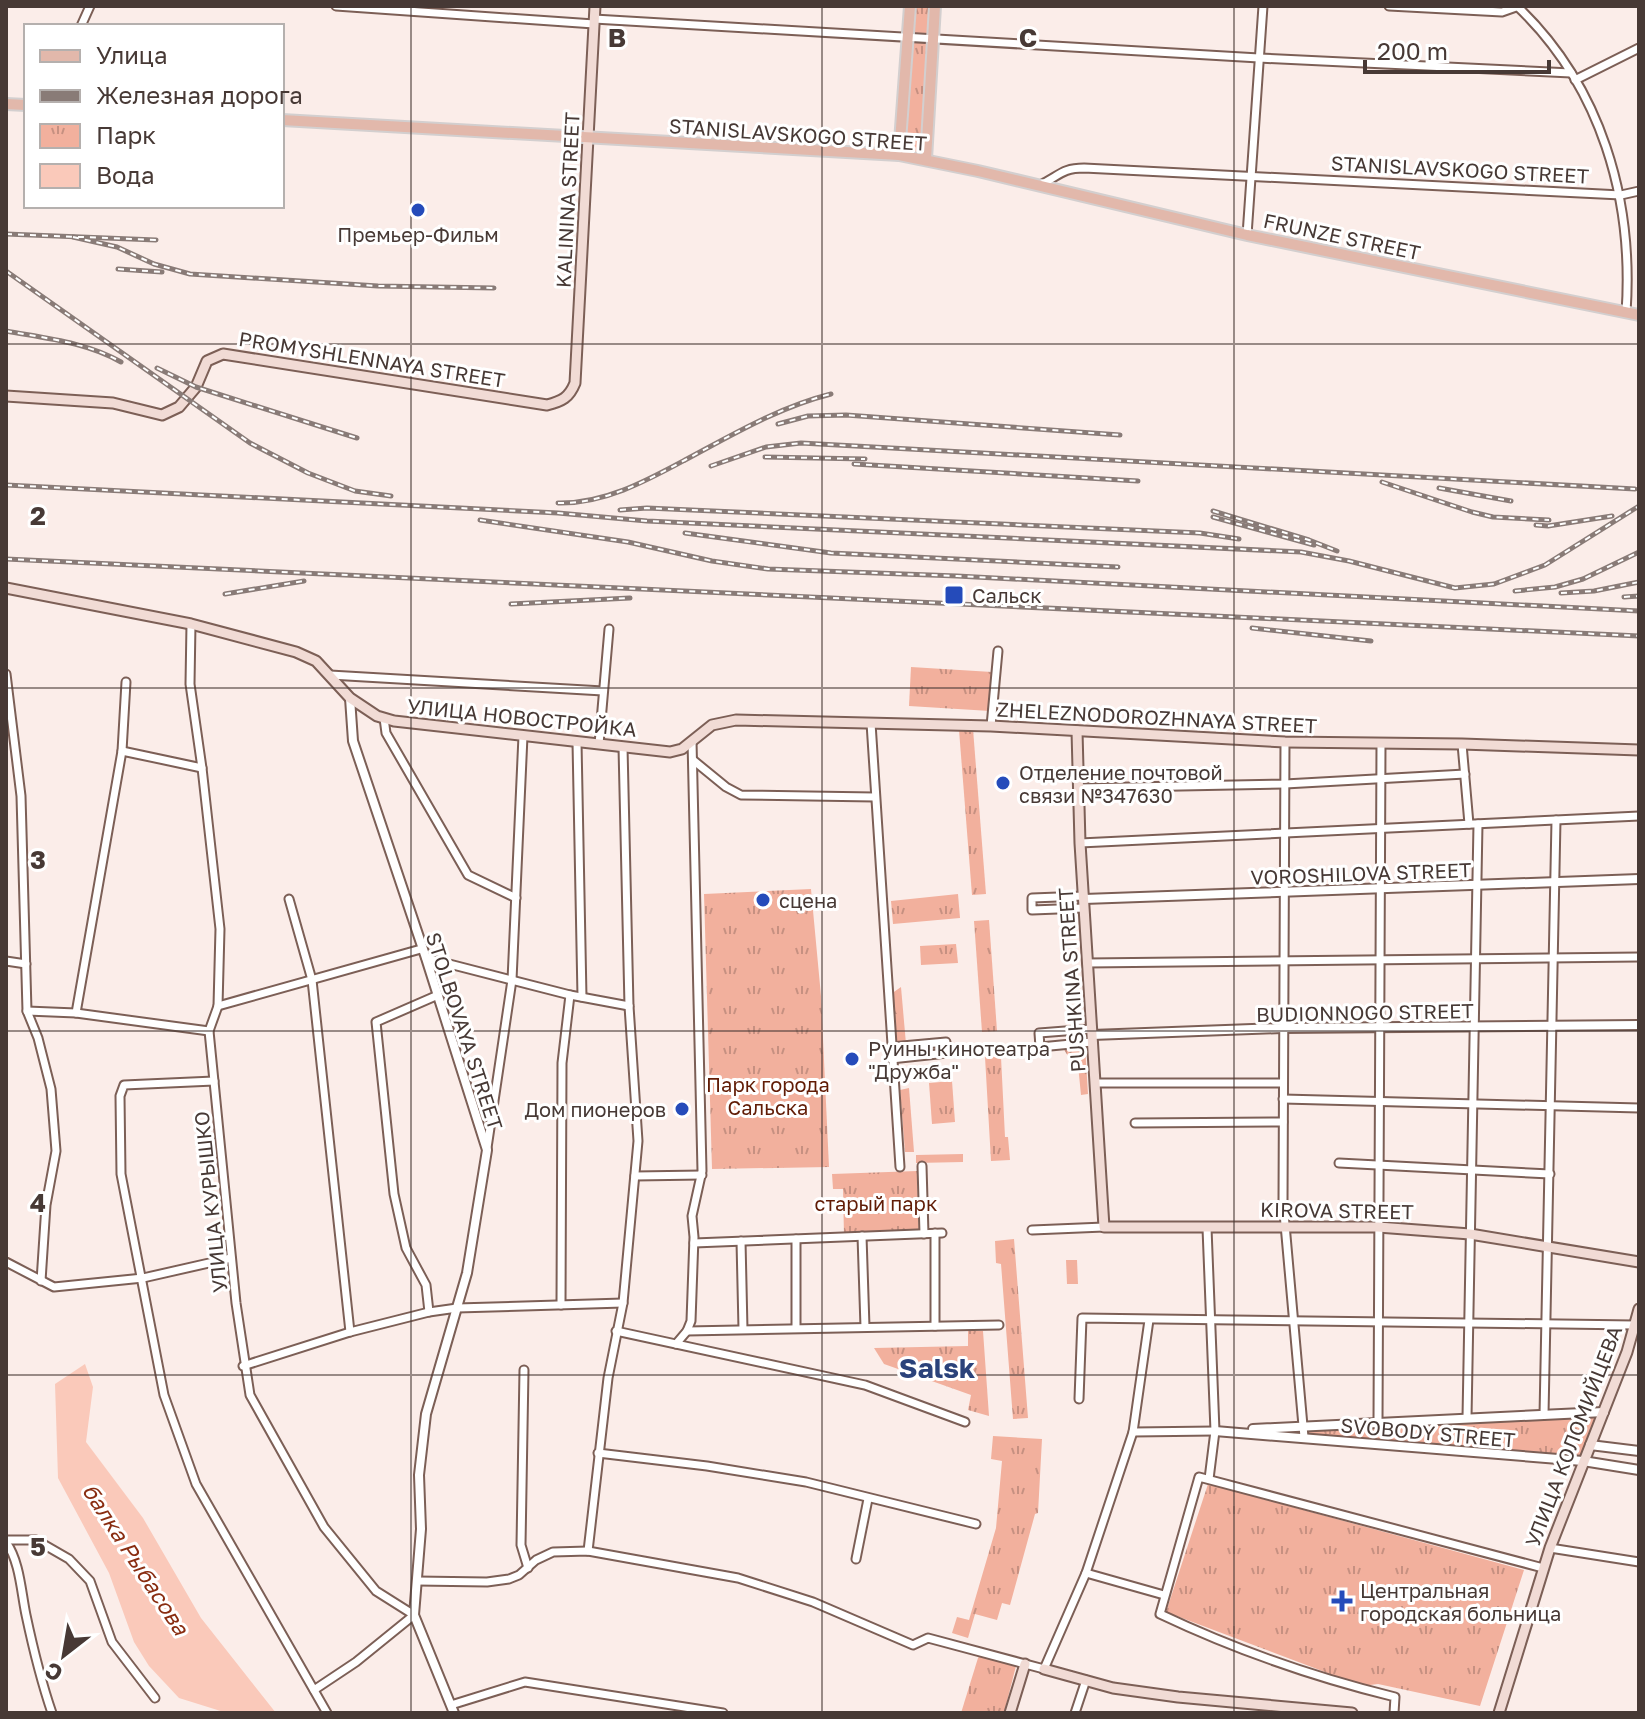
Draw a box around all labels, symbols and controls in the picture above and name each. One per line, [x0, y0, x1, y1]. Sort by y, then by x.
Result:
text: B [608, 22, 626, 53]
text: C [1019, 22, 1037, 53]
legend [24, 24, 284, 208]
scale bar [1365, 24, 1549, 74]
text: 200 m [1377, 36, 1448, 65]
text: Улица [96, 40, 168, 69]
text: Железная дорога [96, 80, 303, 109]
street label: KALININA STREET [550, 112, 584, 288]
street label: STANISLAVSKOGO STREET [668, 113, 928, 155]
text: Парк [96, 120, 156, 149]
street label: STANISLAVSKOGO STREET [1330, 150, 1590, 188]
text: Вода [96, 160, 155, 189]
marker: Премьер-Фильм [409, 201, 427, 219]
street label: FRUNZE STREET [1261, 208, 1423, 264]
place label: Премьер-Фильм [337, 222, 499, 246]
street label: PROMYSHLENNAYA STREET [237, 326, 507, 392]
text: 2 [30, 500, 46, 531]
place label: Сальск [972, 583, 1042, 607]
marker: Сальск [943, 584, 965, 606]
street label: УЛИЦА НОВОСТРОЙКА [406, 693, 638, 741]
street label: ZHELEZNODOROZHNAYA STREET [996, 697, 1318, 737]
place label: Отделение почтовой связи №347630 [1019, 760, 1223, 807]
marker: Отделение почтовой связи №347630 [994, 774, 1012, 792]
text: 3 [30, 844, 46, 875]
street label: VOROSHILOVA STREET [1250, 857, 1472, 889]
street label: PUSHKINA STREET [1053, 887, 1089, 1073]
place label: сцена [779, 888, 837, 912]
marker: сцена [754, 891, 772, 909]
street label: STOLBOVAYA STREET [422, 929, 508, 1133]
street label: BUDIONNOGO STREET [1256, 998, 1474, 1026]
place label: Руины кинотеатра "Дружба" [868, 1036, 1050, 1083]
marker: Руины кинотеатра "Дружба" [843, 1050, 861, 1068]
park label: Парк города Сальска [706, 1072, 830, 1119]
place label: Дом пионеров [525, 1097, 666, 1121]
marker: Дом пионеров [673, 1100, 691, 1118]
street label: УЛИЦА КУРЫШКО [189, 1110, 231, 1294]
text: 4 [30, 1187, 46, 1218]
park label: старый парк [815, 1191, 937, 1215]
street label: KIROVA STREET [1260, 1197, 1414, 1223]
street label: УЛИЦА КОЛОМИЙЦЕВА [1520, 1322, 1626, 1550]
district label: Salsk [899, 1351, 975, 1384]
street label: SVOBODY STREET [1340, 1412, 1516, 1452]
water label: балка Рыбасова [77, 1478, 196, 1641]
text: 5 [30, 1531, 46, 1562]
place label: Центральная городская больница [1360, 1578, 1561, 1625]
marker: Центральная городская больница [1331, 1590, 1353, 1612]
north arrow [24, 1615, 104, 1695]
text: С [40, 1657, 67, 1688]

